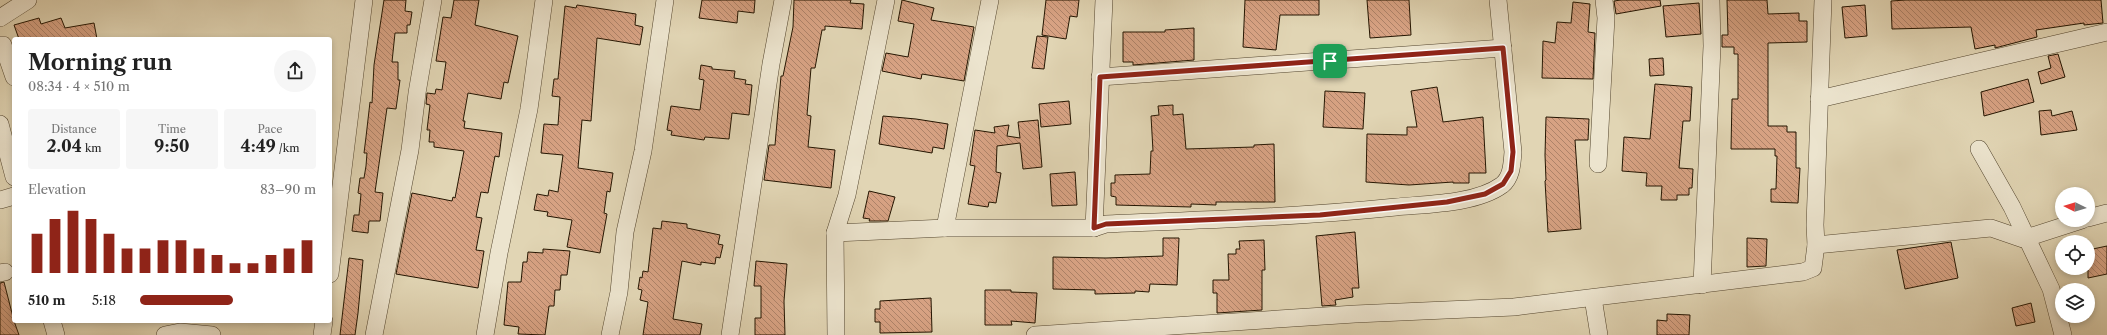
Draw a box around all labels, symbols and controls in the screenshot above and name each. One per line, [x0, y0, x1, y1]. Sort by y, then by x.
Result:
pin [1313, 44, 1347, 78]
text: Morning run [28, 49, 172, 76]
button: share [274, 50, 316, 92]
icon: arrive [1319, 50, 1341, 72]
text: 08:34 · 4 × 510 m [28, 78, 130, 94]
text: Distance [51, 122, 97, 136]
text: Time [158, 122, 186, 136]
text: Pace [258, 122, 282, 136]
text: 2.04 [47, 136, 82, 156]
text: 9:50 [154, 136, 190, 156]
text: 4:49 [241, 136, 276, 156]
text: km [82, 141, 101, 155]
text: /km [276, 141, 299, 155]
text: Elevation [28, 181, 86, 197]
text: 83–90 m [260, 181, 316, 197]
north arrow [2055, 187, 2095, 227]
map controls [2055, 187, 2095, 323]
button: locate [2055, 235, 2095, 275]
button: layers [2055, 283, 2095, 323]
text: 510 m [28, 292, 65, 308]
text: 5:18 [92, 292, 116, 308]

